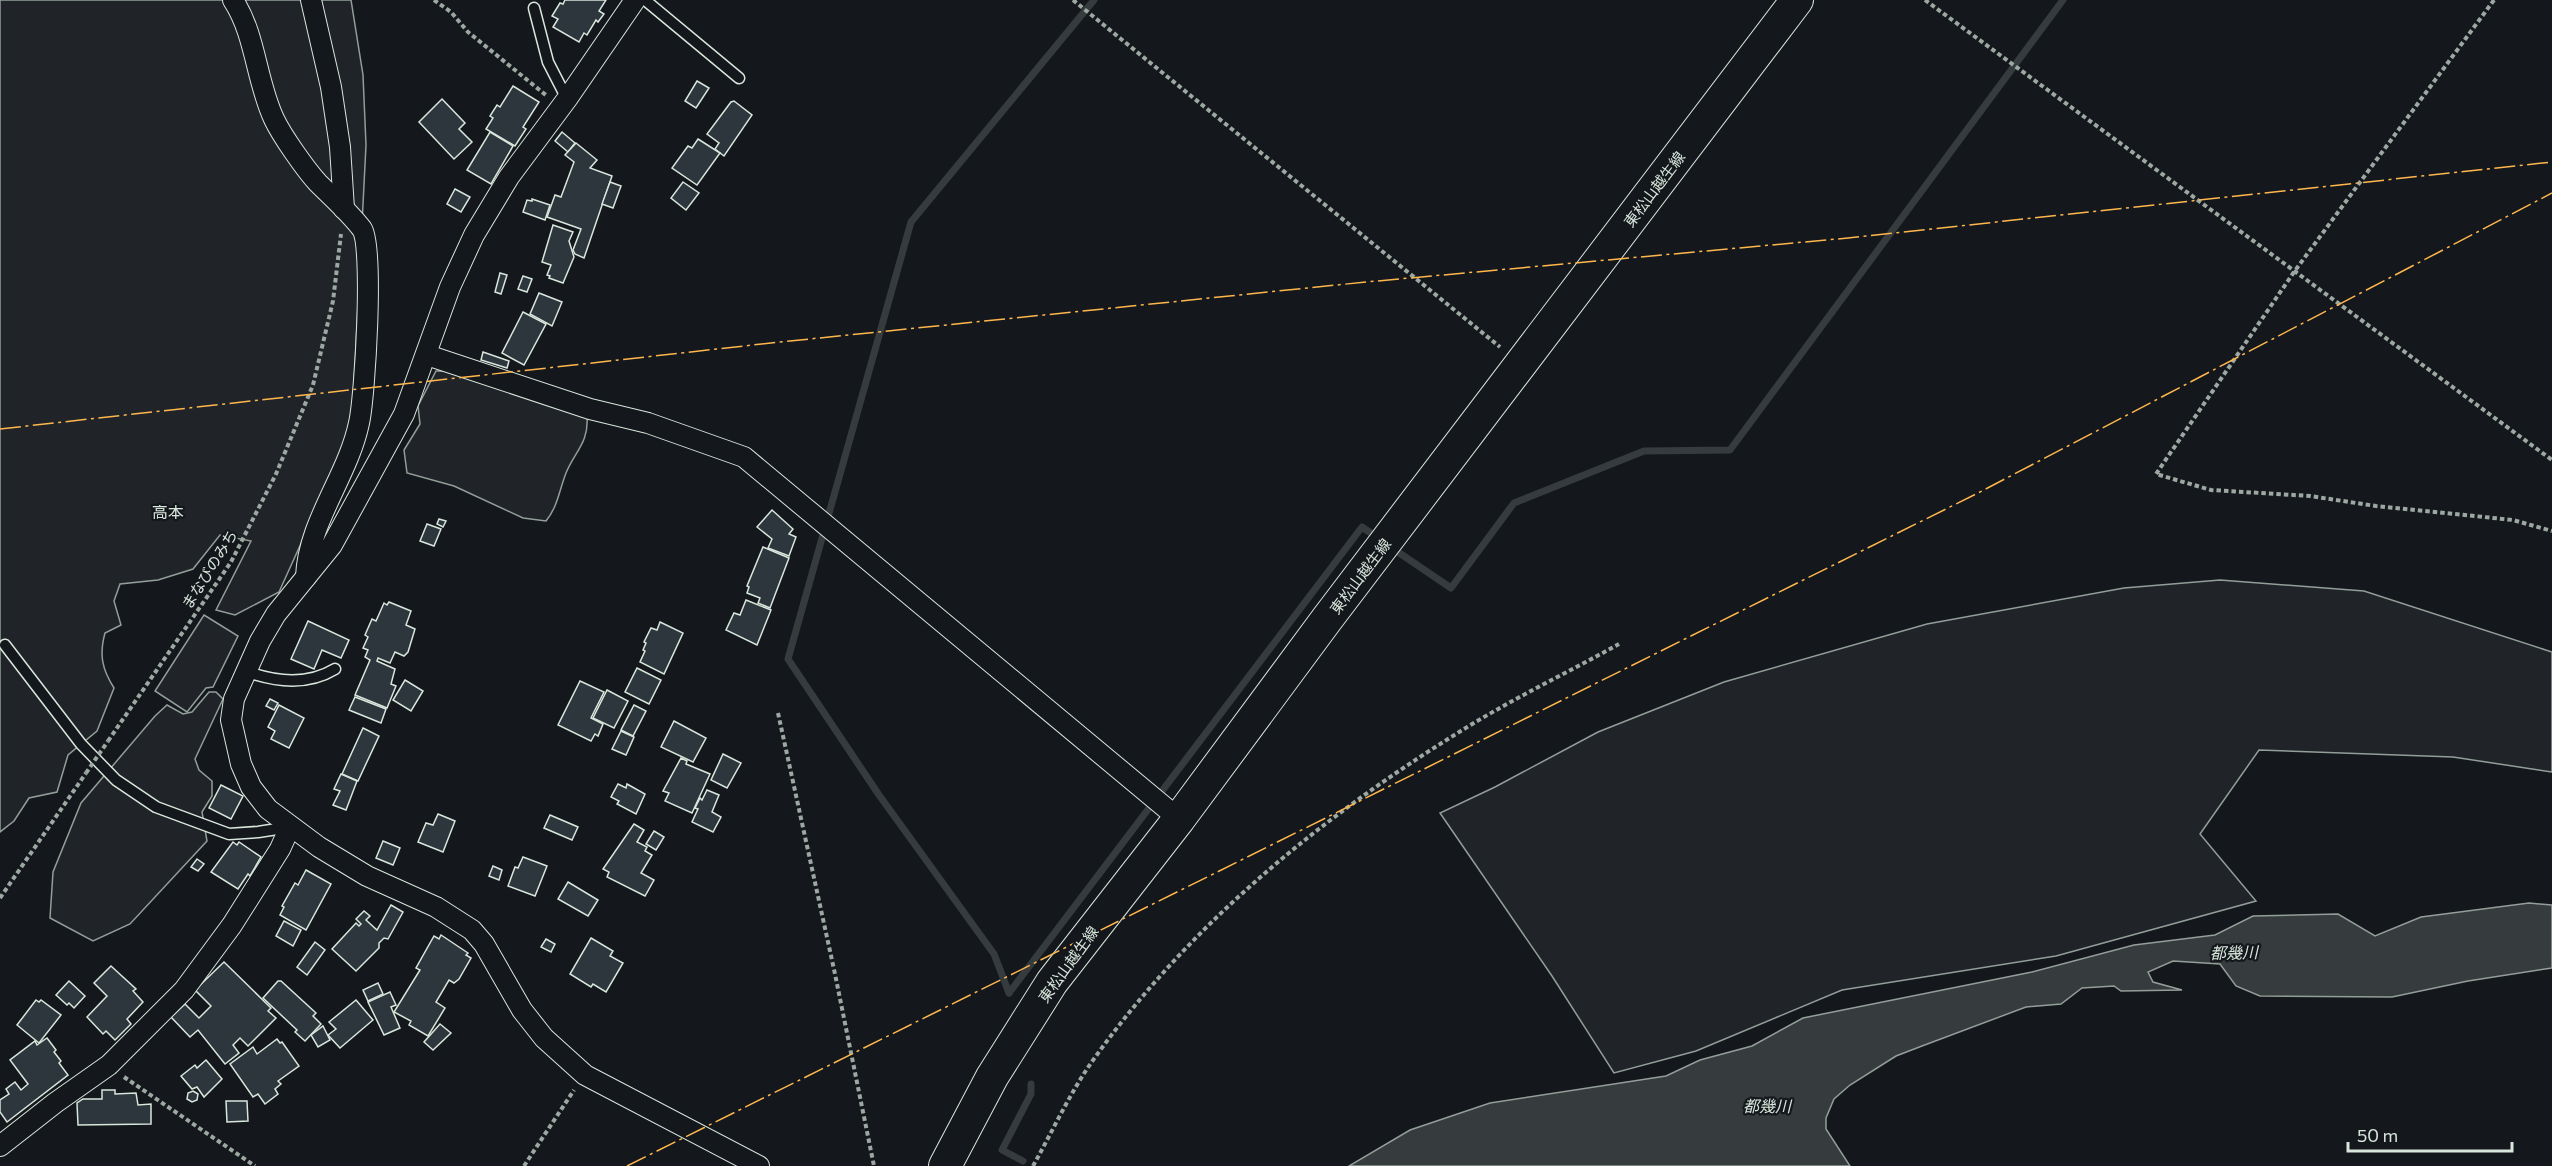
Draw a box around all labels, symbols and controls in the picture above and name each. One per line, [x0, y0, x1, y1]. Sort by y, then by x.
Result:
street label: 東松山越生線 [1620, 148, 1688, 230]
district label: 高本 [152, 502, 184, 521]
street label: まなびのみち [178, 526, 240, 612]
street label: 東松山越生線 [1326, 535, 1394, 617]
street label: 東松山越生線 [1034, 922, 1102, 1006]
water label: 都幾川 [2210, 942, 2260, 962]
water label: 都幾川 [1743, 1096, 1793, 1115]
scale bar [2348, 1115, 2512, 1153]
text: 50 m [2357, 1124, 2398, 1146]

